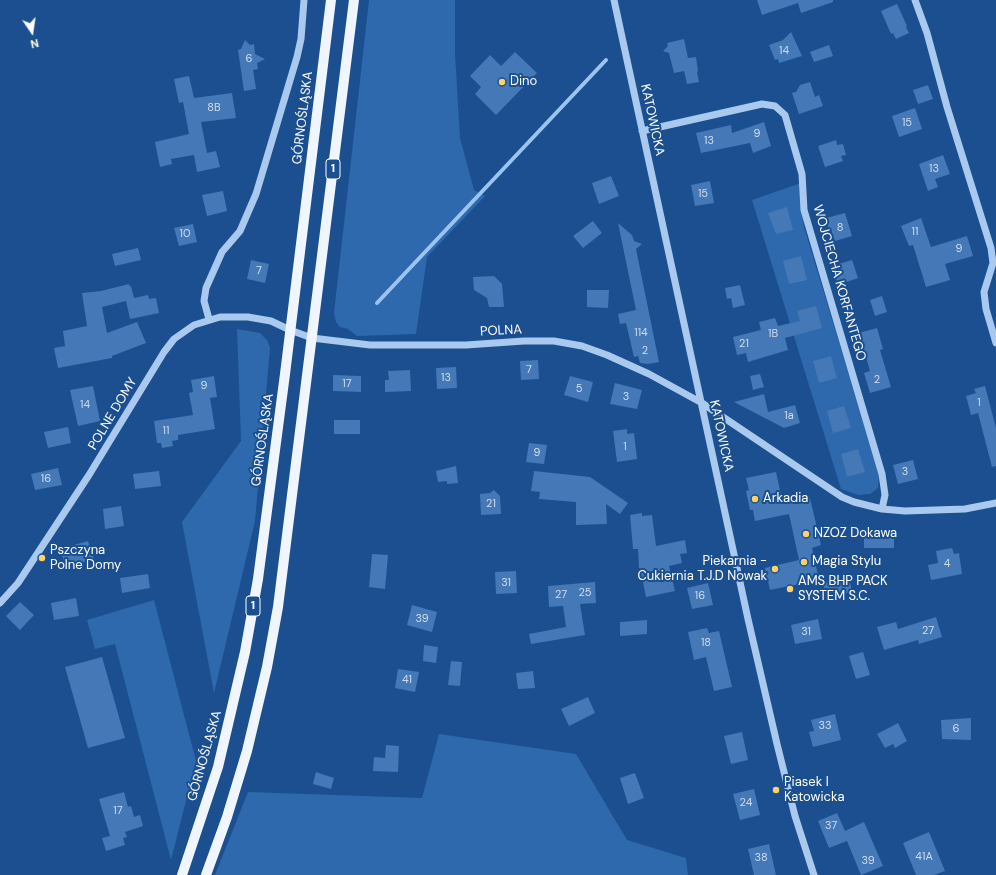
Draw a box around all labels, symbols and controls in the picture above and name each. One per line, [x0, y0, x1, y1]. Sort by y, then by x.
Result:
north arrow [12, 12, 52, 52]
text: N [29, 36, 40, 51]
house number: 14 [779, 44, 789, 58]
house number: 6 [246, 52, 252, 66]
street label: GÓRNOŚLĄSKA [290, 71, 316, 165]
place label: Dino [510, 74, 537, 90]
marker: Dino [497, 77, 507, 87]
street label: KATOWICKA [637, 83, 667, 157]
house number: 8B [207, 101, 221, 115]
house number: 15 [902, 116, 912, 130]
house number: 9 [754, 127, 760, 141]
house number: 13 [704, 134, 714, 148]
road number: 1 [326, 159, 340, 179]
house number: 13 [929, 162, 939, 176]
house number: 15 [698, 187, 708, 201]
street label: WOJCIECHA KORFANTEGO [809, 203, 869, 363]
house number: 8 [837, 221, 843, 235]
house number: 11 [912, 225, 918, 239]
house number: 10 [180, 227, 190, 241]
house number: 9 [956, 242, 962, 256]
house number: 7 [256, 264, 262, 278]
street label: POLNA [480, 322, 522, 340]
house number: 114 [634, 326, 648, 340]
house number: 1B [768, 327, 778, 341]
house number: 21 [739, 337, 749, 351]
house number: 2 [642, 344, 648, 358]
house number: 7 [526, 363, 532, 377]
house number: 13 [441, 371, 451, 385]
house number: 2 [874, 373, 880, 387]
street label: POLNE DOMY [85, 375, 141, 453]
house number: 17 [342, 377, 352, 391]
house number: 9 [201, 379, 207, 393]
house number: 5 [576, 382, 582, 396]
house number: 3 [623, 390, 629, 404]
street label: GÓRNOŚLĄSKA [249, 393, 277, 487]
house number: 1 [977, 396, 981, 410]
house number: 14 [80, 398, 90, 412]
street label: KATOWICKA [706, 399, 736, 473]
house number: 1a [784, 409, 794, 423]
house number: 11 [163, 424, 169, 438]
house number: 1 [623, 440, 627, 454]
house number: 9 [534, 446, 540, 460]
house number: 3 [902, 465, 908, 479]
house number: 16 [41, 472, 51, 486]
place label: Arkadia [763, 491, 808, 507]
marker: Arkadia [750, 494, 760, 504]
house number: 21 [486, 497, 496, 511]
place label: NZOZ Dokawa [814, 526, 897, 542]
marker: NZOZ Dokawa [801, 529, 811, 539]
place label: Pszczyna Polne Domy [50, 543, 121, 574]
marker: Pszczyna Polne Domy [37, 553, 47, 563]
place label: Piekarnia - Cukiernia T.J.D Nowak [637, 554, 767, 585]
place label: Magia Stylu [812, 554, 881, 570]
marker: Magia Stylu [799, 557, 809, 567]
house number: 4 [944, 557, 950, 571]
marker: Piekarnia - Cukiernia T.J.D Nowak [770, 564, 780, 574]
place label: AMS BHP PACK SYSTEM S.C. [798, 574, 888, 605]
house number: 31 [501, 576, 511, 590]
marker: AMS BHP PACK SYSTEM S.C. [785, 584, 795, 594]
house number: 25 [578, 586, 592, 600]
house number: 27 [555, 588, 567, 602]
house number: 16 [695, 589, 705, 603]
road number: 1 [246, 596, 260, 616]
house number: 39 [415, 612, 429, 626]
house number: 27 [922, 624, 934, 638]
house number: 31 [801, 625, 811, 639]
house number: 18 [701, 636, 711, 650]
house number: 41 [402, 673, 412, 687]
street label: GÓRNOŚLĄSKA [185, 709, 225, 803]
house number: 33 [818, 719, 832, 733]
house number: 6 [953, 722, 959, 736]
place label: Piasek I Katowicka [784, 775, 845, 806]
marker: Piasek I Katowicka [771, 785, 781, 795]
house number: 24 [740, 796, 752, 810]
house number: 17 [113, 804, 123, 818]
house number: 37 [825, 819, 837, 833]
house number: 41A [915, 850, 933, 864]
house number: 38 [754, 851, 768, 865]
house number: 39 [861, 854, 875, 868]

